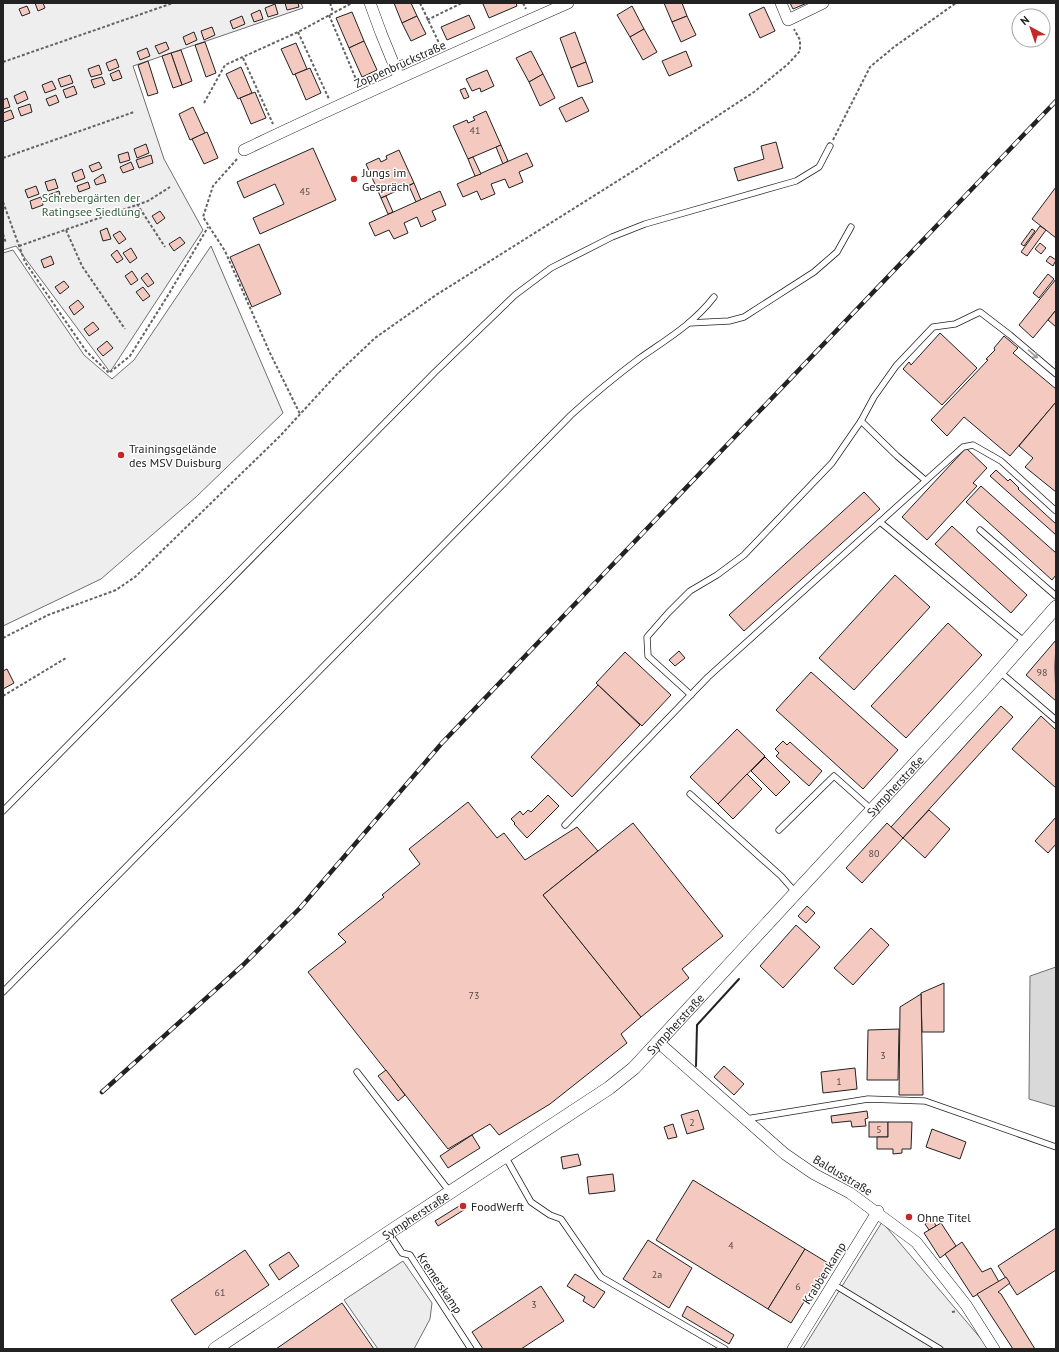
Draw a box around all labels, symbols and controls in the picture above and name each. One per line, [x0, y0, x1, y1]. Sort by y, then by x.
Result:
north arrow [1011, 8, 1051, 48]
text: N [1017, 13, 1032, 28]
street label: Zoppenbrückstraße [352, 37, 448, 91]
house number: 41 [470, 124, 480, 137]
place label: Jungs im Gespräch [361, 165, 409, 194]
marker: Jungs im Gespräch [349, 174, 359, 184]
house number: 45 [300, 185, 310, 198]
park label: Schrebergärten der Ratingsee Siedlung [42, 190, 140, 219]
one-way arrow [1028, 350, 1038, 359]
place label: Trainingsgelände des MSV Duisburg [129, 441, 221, 470]
marker: Trainingsgelände des MSV Duisburg [116, 450, 126, 460]
house number: 98 [1037, 666, 1047, 679]
street label: Sympherstraße [863, 752, 927, 819]
house number: 80 [869, 847, 880, 860]
house number: 73 [469, 989, 479, 1002]
street label: Sympherstraße [643, 990, 707, 1057]
house number: 3 [880, 1049, 886, 1062]
house number: 1 [836, 1075, 842, 1088]
house number: 2 [689, 1116, 695, 1129]
house number: 5 [876, 1123, 882, 1136]
street label: Baldusstraße [811, 1151, 875, 1199]
street label: Sympherstraße [379, 1188, 452, 1243]
place label: FoodWerft [471, 1199, 524, 1214]
marker: FoodWerft [458, 1201, 468, 1211]
place label: Ohne Titel [917, 1210, 971, 1225]
marker: Ohne Titel [904, 1212, 914, 1222]
house number: 4 [728, 1239, 734, 1252]
street label: Krabbenkamp [799, 1239, 849, 1307]
street label: Kremerskamp [414, 1250, 466, 1316]
house number: 2a [652, 1268, 662, 1281]
house number: 6 [795, 1280, 801, 1293]
house number: 61 [215, 1286, 225, 1299]
house number: 3 [531, 1298, 537, 1311]

